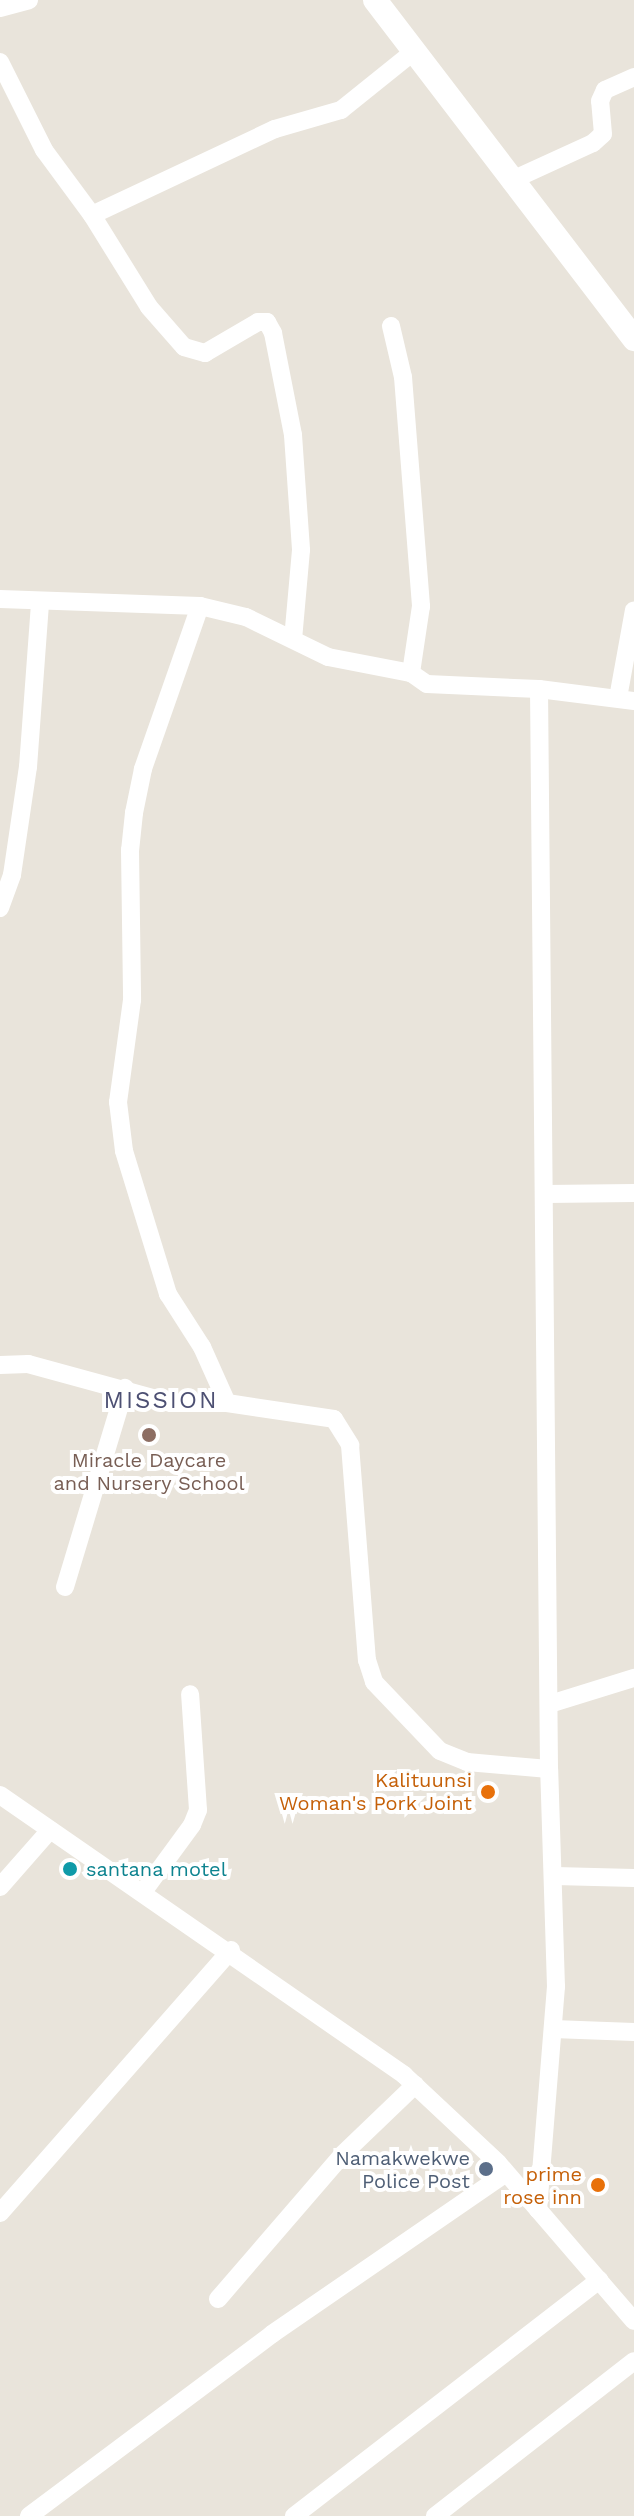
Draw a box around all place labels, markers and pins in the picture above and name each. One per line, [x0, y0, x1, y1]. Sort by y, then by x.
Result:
marker: Miracle Daycare and Nursery School [140, 1426, 158, 1444]
place label: Miracle Daycare and Nursery School [53, 1448, 245, 1495]
place label: Kalituunsi Woman's Pork Joint [278, 1768, 472, 1815]
marker: Kalituunsi Woman's Pork Joint [479, 1783, 497, 1801]
place label: santana motel [86, 1857, 227, 1881]
marker: santana motel [61, 1860, 79, 1878]
place label: Namakwekwe Police Post [335, 2146, 470, 2193]
marker: Namakwekwe Police Post [477, 2160, 495, 2178]
place label: prime rose inn [503, 2162, 582, 2209]
marker: prime rose inn [589, 2176, 607, 2194]

